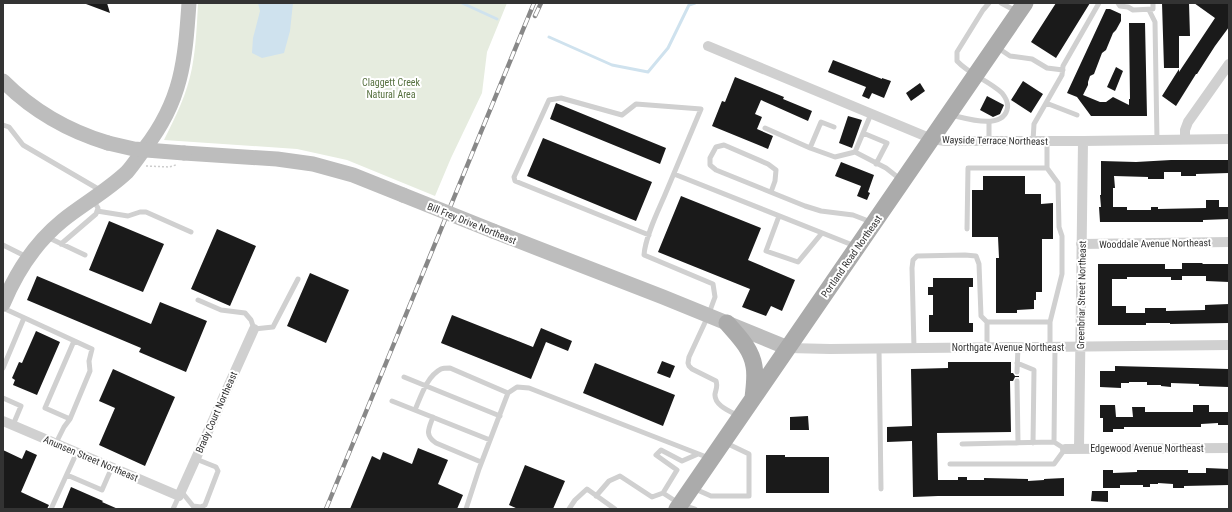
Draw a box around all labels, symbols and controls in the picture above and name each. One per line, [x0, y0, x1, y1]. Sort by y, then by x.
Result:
park label: Claggett Creek Natural Area [362, 77, 421, 100]
street label: Wayside Terrace Northeast [942, 134, 1048, 147]
street label: Bill Frey Drive Northeast [426, 201, 518, 246]
street label: Portland Road Northeast [819, 213, 884, 299]
street label: Wooddale Avenue Northeast [1099, 237, 1211, 250]
street label: Greenbriar Street Northeast [1075, 241, 1088, 349]
street label: Northgate Avenue Northeast [952, 342, 1064, 353]
street label: Brady Court Northeast [194, 370, 239, 455]
street label: Anunsen Street Northeast [42, 434, 140, 483]
street label: Edgewood Avenue Northeast [1090, 443, 1204, 454]

